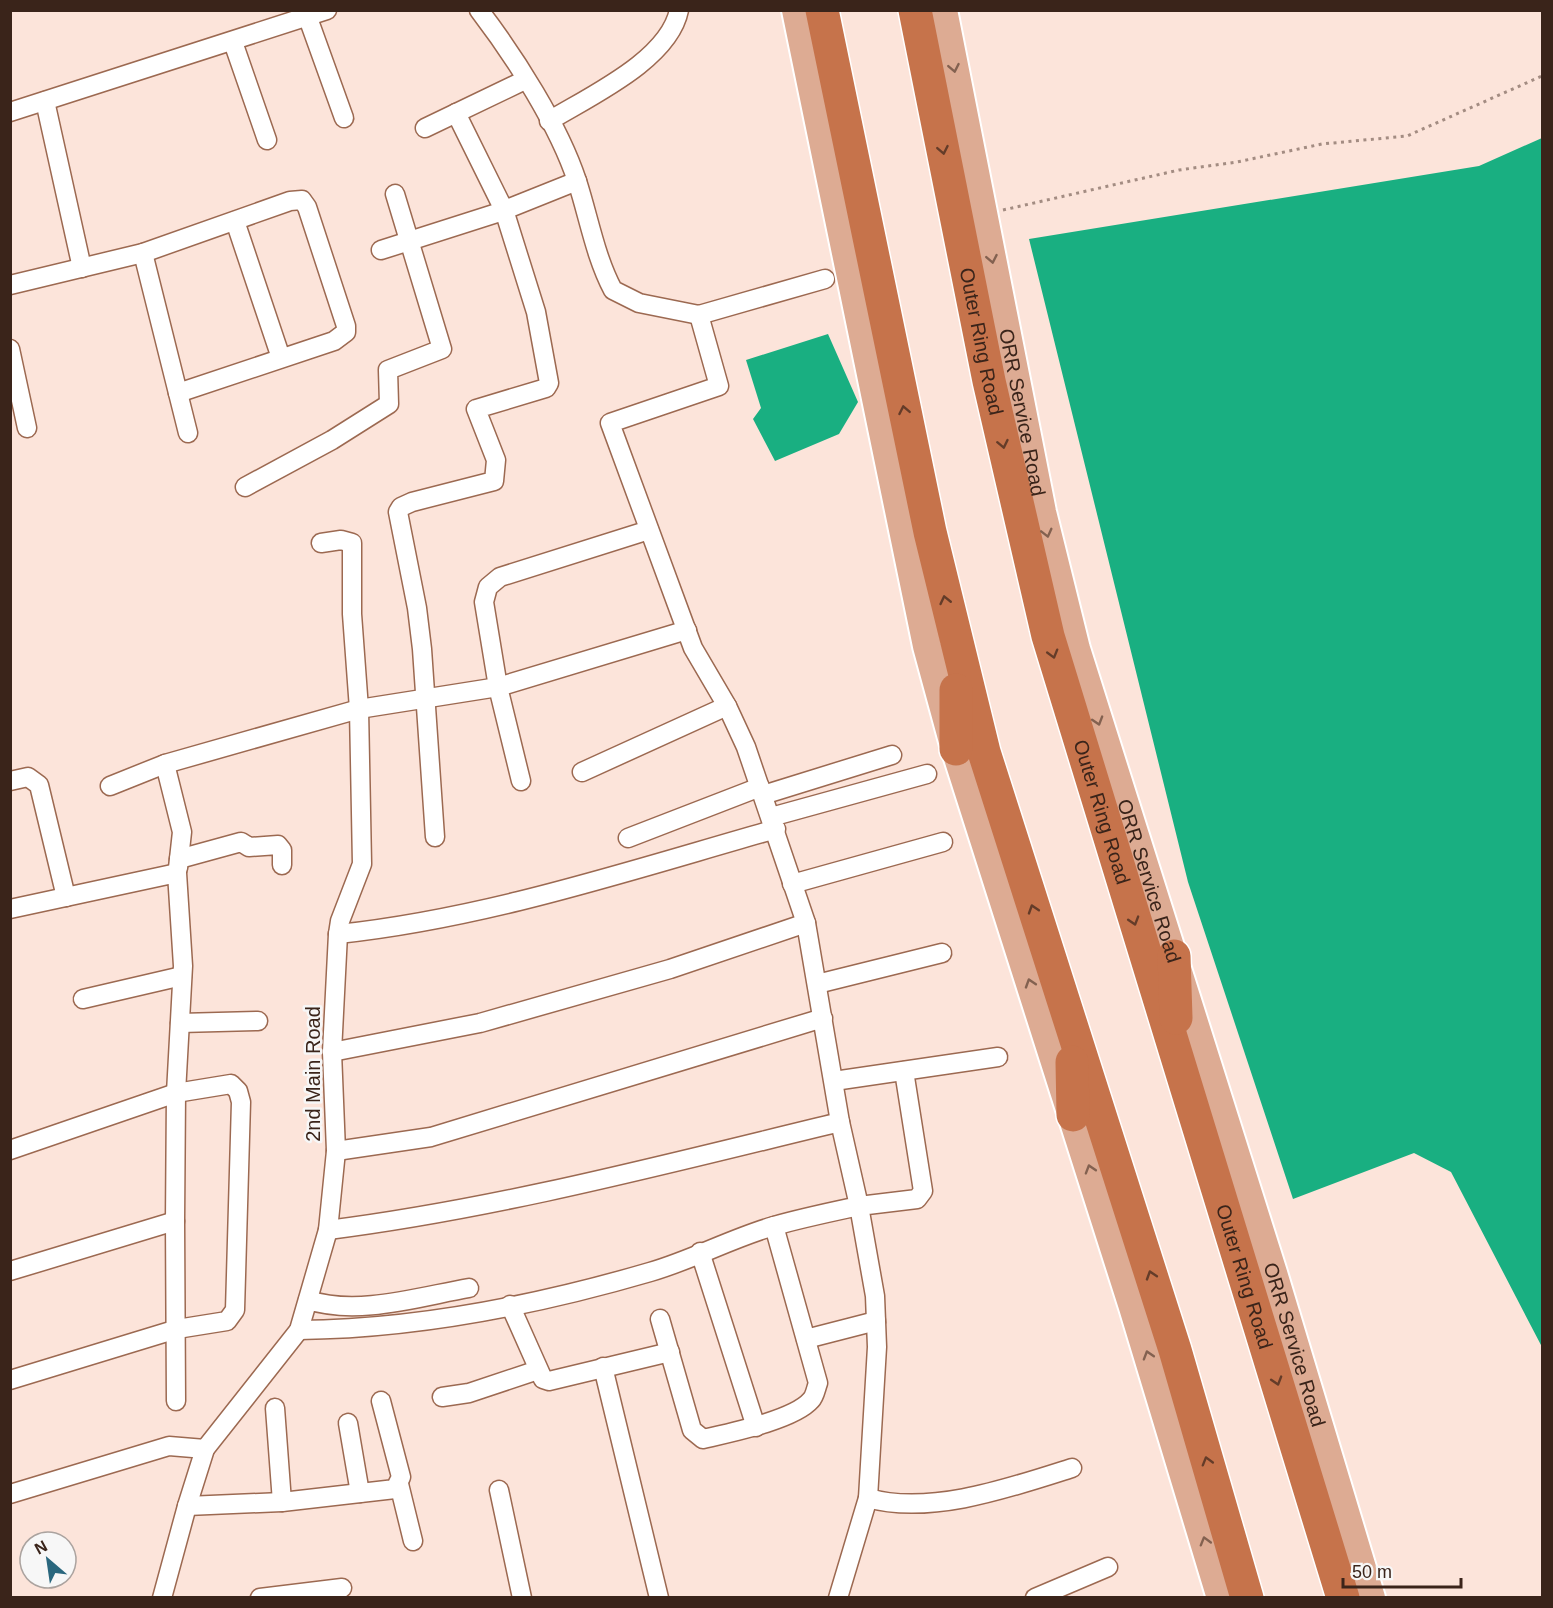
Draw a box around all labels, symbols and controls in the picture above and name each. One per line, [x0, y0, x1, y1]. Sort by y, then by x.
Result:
one-way arrow [947, 63, 960, 73]
one-way arrow [936, 145, 949, 155]
one-way arrow [985, 254, 998, 264]
street label: Outer Ring Road [956, 266, 1008, 417]
street label: ORR Service Road [995, 327, 1050, 498]
one-way arrow [898, 405, 911, 415]
one-way arrow [996, 439, 1009, 449]
one-way arrow [1040, 527, 1053, 537]
one-way arrow [940, 596, 953, 606]
one-way arrow [1046, 648, 1058, 659]
one-way arrow [1091, 715, 1103, 726]
street label: Outer Ring Road [1069, 737, 1134, 887]
street label: ORR Service Road [1113, 796, 1185, 965]
one-way arrow [1028, 904, 1040, 915]
one-way arrow [1127, 915, 1139, 926]
one-way arrow [1025, 978, 1038, 989]
street label: 2nd Main Road [302, 1006, 324, 1142]
one-way arrow [1085, 1164, 1097, 1175]
street label: Outer Ring Road [1212, 1202, 1277, 1352]
street label: ORR Service Road [1259, 1260, 1330, 1429]
one-way arrow [1145, 1270, 1158, 1281]
one-way arrow [1143, 1350, 1155, 1361]
one-way arrow [1270, 1375, 1282, 1386]
one-way arrow [1202, 1456, 1214, 1467]
north arrow [18, 1530, 78, 1590]
one-way arrow [1200, 1536, 1212, 1547]
text: N [32, 1537, 50, 1558]
scale bar [1343, 1551, 1462, 1589]
text: 50 m [1352, 1562, 1392, 1582]

